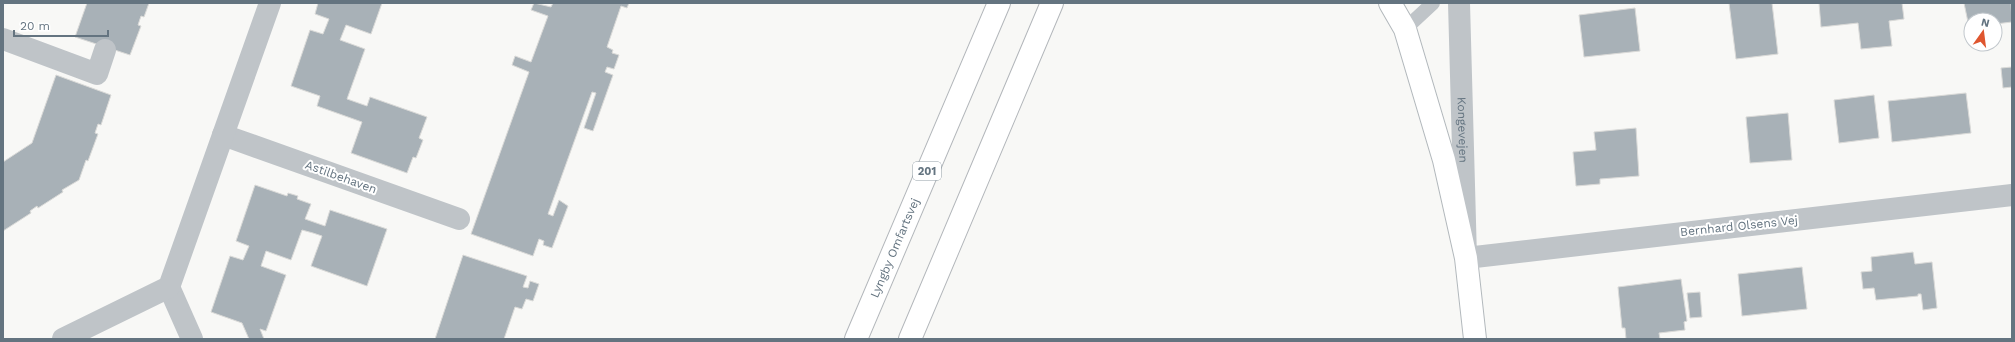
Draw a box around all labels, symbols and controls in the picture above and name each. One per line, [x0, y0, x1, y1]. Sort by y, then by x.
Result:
scale bar [14, 12, 108, 38]
north arrow [1963, 12, 2003, 52]
text: N [1980, 15, 1991, 30]
text: 20 m [20, 19, 50, 33]
street label: Kongevejen [1455, 97, 1470, 163]
street label: Astilbehaven [303, 158, 379, 196]
road number: 201 [913, 162, 941, 180]
street label: Lyngby Omfartsvej [867, 196, 922, 300]
street label: Bernhard Olsens Vej [1679, 213, 1799, 239]

